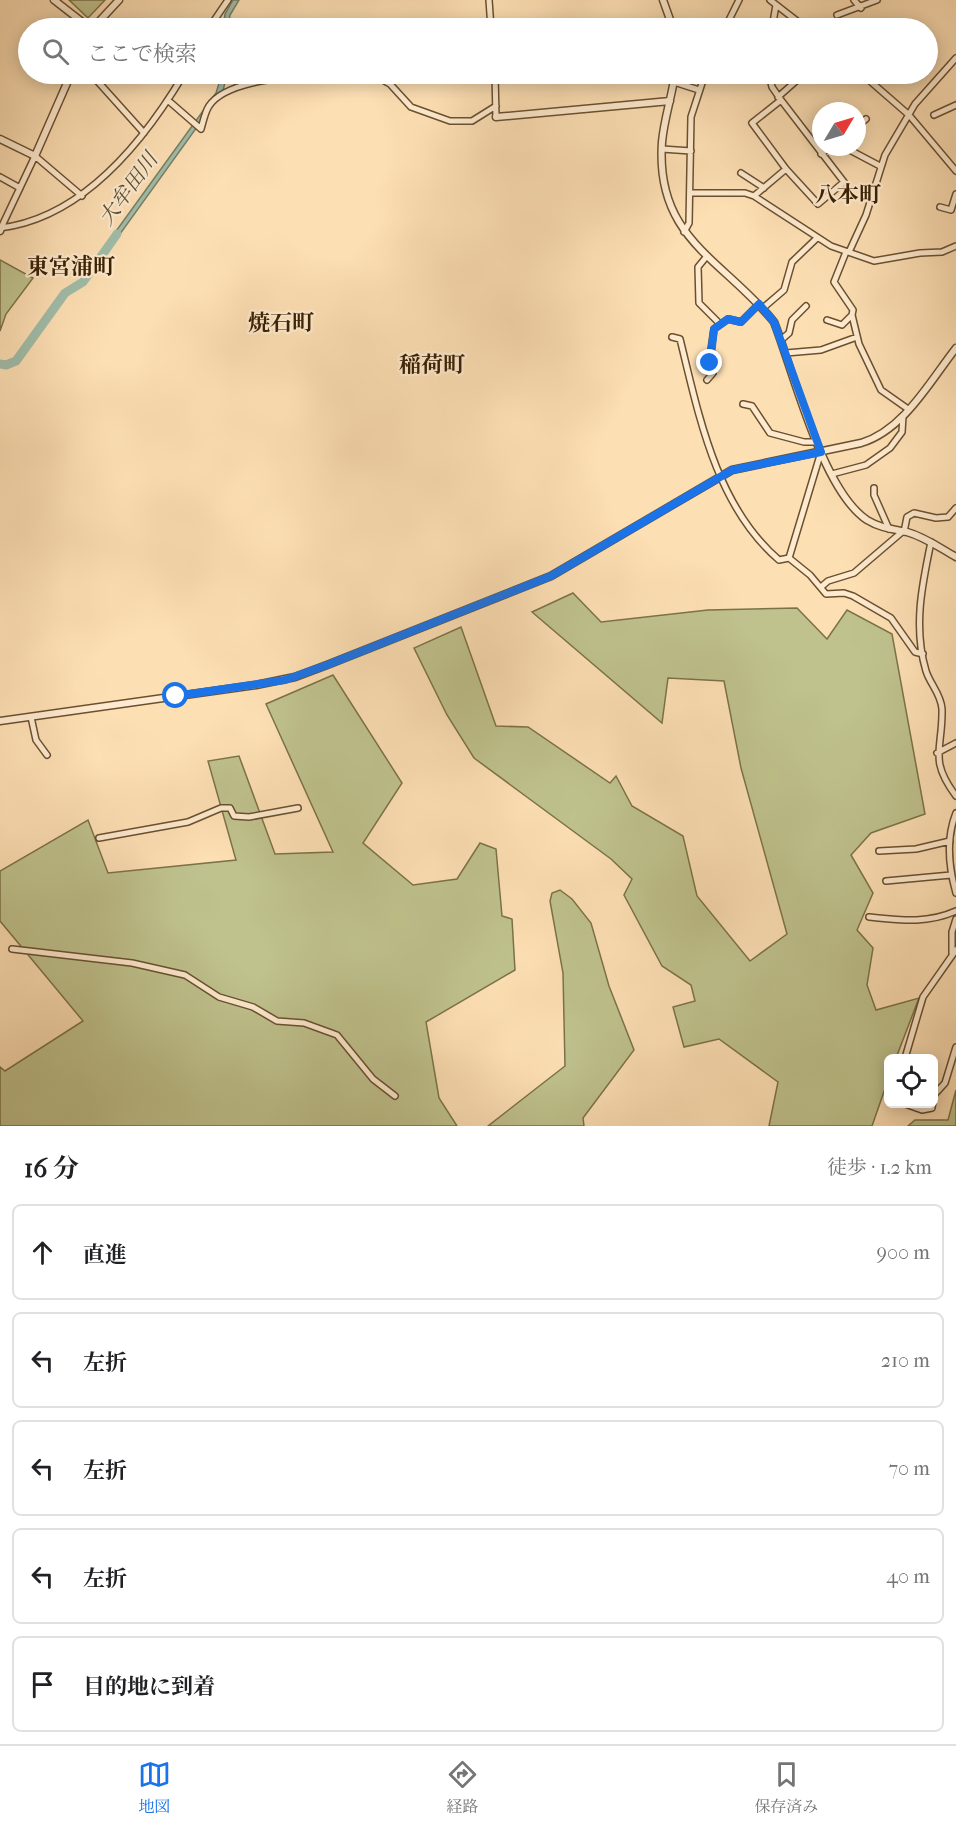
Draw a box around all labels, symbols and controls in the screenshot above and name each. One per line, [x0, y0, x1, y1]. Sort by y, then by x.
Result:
search box [18, 18, 938, 84]
icon: search [39, 35, 72, 68]
text: ここで検索 [87, 41, 197, 67]
north arrow [812, 102, 866, 156]
water label: 大牟田川 [94, 146, 164, 230]
district label: 八本町 [815, 182, 881, 208]
district label: 東宮浦町 [27, 254, 115, 280]
district label: 焼石町 [248, 310, 314, 336]
route end [696, 349, 722, 375]
district label: 稲荷町 [399, 352, 465, 378]
route start [162, 682, 188, 708]
map controls [884, 1054, 938, 1108]
button: locate [884, 1054, 938, 1108]
text: 16 分 [24, 1153, 79, 1184]
text: 徒歩 · 1.2 km [827, 1156, 932, 1179]
icon: ahead [26, 1236, 59, 1269]
text: 900 m [877, 1241, 930, 1264]
text: 直進 [83, 1242, 127, 1268]
icon: left [26, 1344, 59, 1377]
text: 210 m [881, 1349, 930, 1372]
text: 左折 [83, 1350, 127, 1376]
icon: left [26, 1452, 59, 1485]
text: 70 m [888, 1457, 930, 1480]
text: 左折 [83, 1458, 127, 1484]
icon: left [26, 1560, 59, 1593]
text: 40 m [886, 1565, 930, 1588]
text: 左折 [83, 1566, 127, 1592]
icon: arrive [26, 1668, 59, 1701]
text: 目的地に到着 [83, 1674, 215, 1700]
tab: 地図 [138, 1758, 171, 1817]
tab: 経路 [446, 1758, 479, 1817]
tab: 保存済み [754, 1758, 818, 1817]

